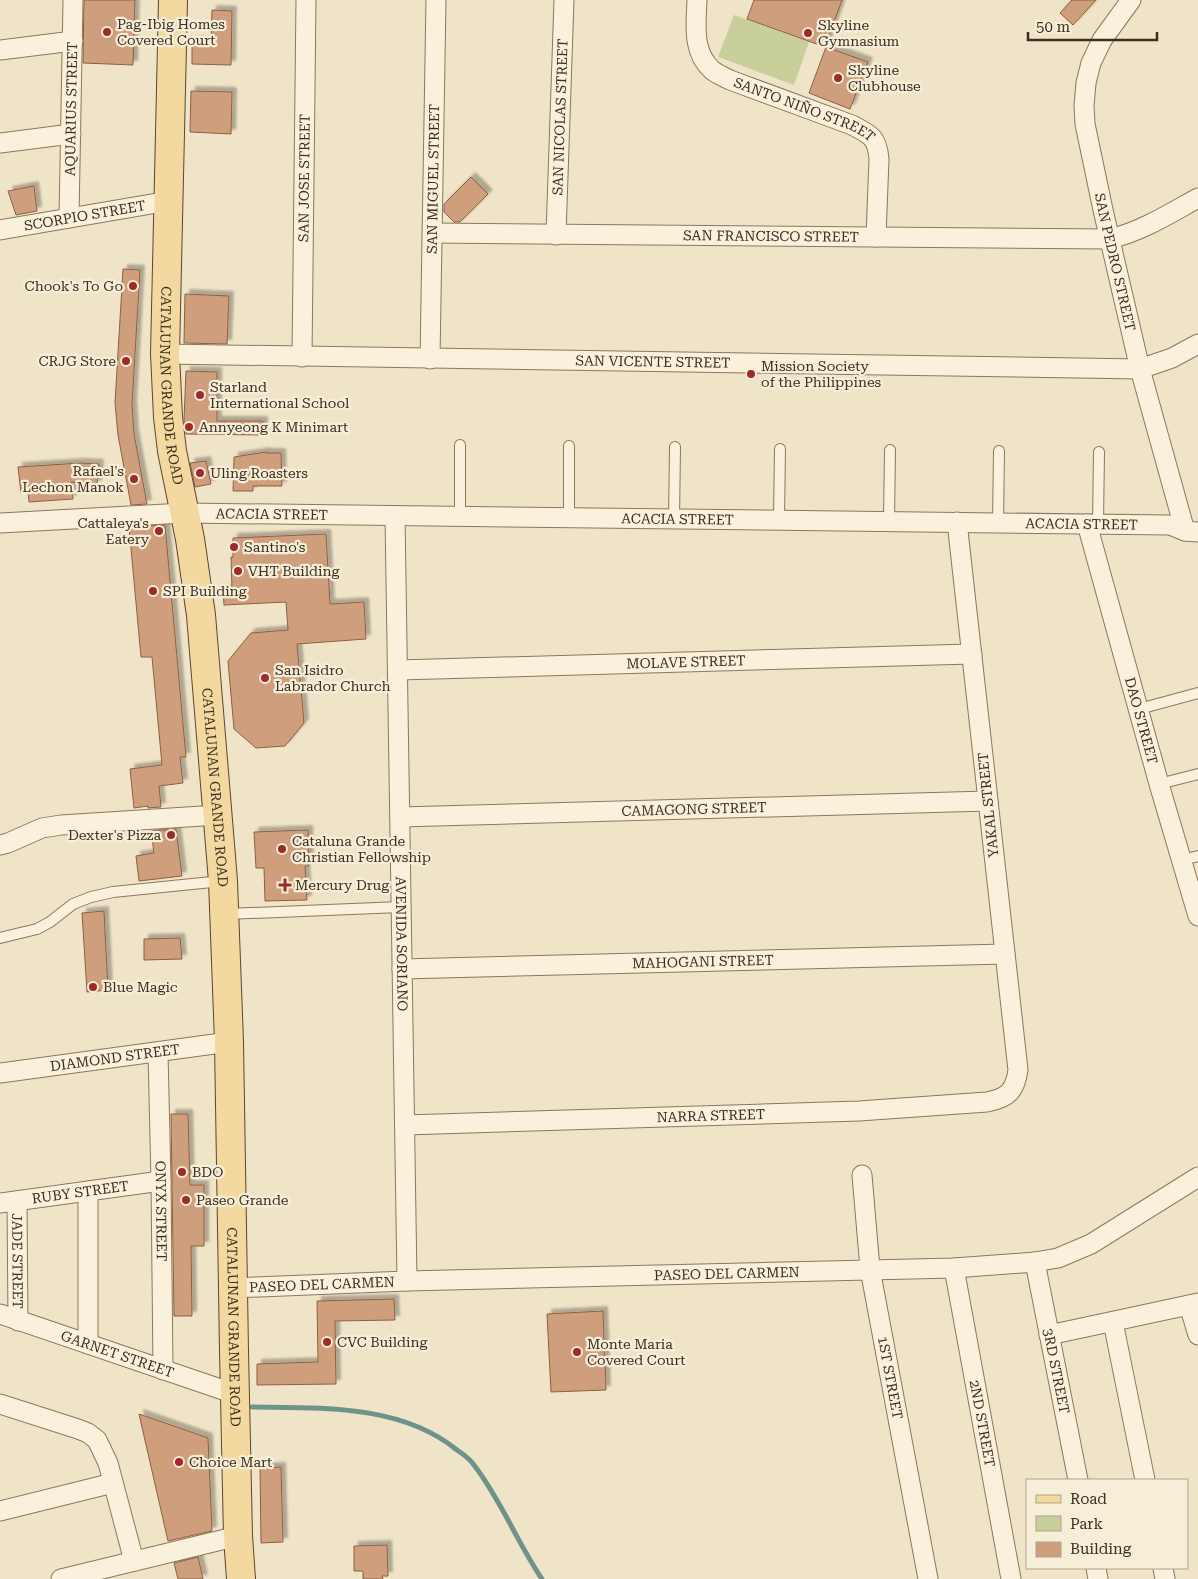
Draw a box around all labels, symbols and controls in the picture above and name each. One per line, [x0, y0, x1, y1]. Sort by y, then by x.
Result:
scale bar [1028, 10, 1157, 42]
place label: Pag-Ibig Homes Covered Court [117, 16, 225, 48]
place label: Skyline Gymnasium [818, 17, 900, 49]
text: 50 m [1036, 18, 1071, 36]
marker: Pag-Ibig Homes Covered Court [101, 26, 113, 38]
marker: Skyline Gymnasium [802, 27, 814, 39]
street label: SAN NICOLAS STREET [549, 38, 571, 196]
street label: AQUARIUS STREET [62, 42, 80, 176]
place label: Skyline Clubhouse [848, 62, 921, 94]
marker: Skyline Clubhouse [832, 72, 844, 84]
street label: SANTO NIÑO STREET [732, 74, 879, 145]
street label: SAN MIGUEL STREET [424, 104, 442, 254]
street label: SAN JOSE STREET [295, 114, 313, 242]
street label: SAN PEDRO STREET [1092, 192, 1139, 333]
street label: SCORPIO STREET [23, 197, 147, 234]
street label: SAN FRANCISCO STREET [683, 227, 859, 245]
place label: Chook's To Go [25, 278, 123, 294]
marker: Chook's To Go [127, 280, 139, 292]
street label: CATALUNAN GRANDE ROAD [157, 286, 187, 486]
street label: SAN VICENTE STREET [575, 352, 731, 371]
place label: CRJG Store [38, 353, 116, 369]
marker: CRJG Store [120, 355, 132, 367]
place label: Mission Society of the Philippines [761, 358, 882, 390]
marker: Mission Society of the Philippines [745, 368, 757, 380]
place label: Starland International School [210, 379, 350, 411]
marker: Starland International School [194, 389, 206, 401]
place label: Annyeong K Minimart [199, 419, 348, 435]
marker: Annyeong K Minimart [183, 421, 195, 433]
place label: Rafael's Lechon Manok [22, 463, 124, 495]
place label: Uling Roasters [210, 465, 308, 481]
marker: Uling Roasters [194, 467, 206, 479]
marker: Rafael's Lechon Manok [128, 473, 140, 485]
street label: ACACIA STREET [215, 505, 328, 523]
street label: ACACIA STREET [621, 510, 734, 528]
place label: Cattaleya's Eatery [77, 515, 150, 547]
street label: ACACIA STREET [1025, 515, 1138, 533]
marker: Cattaleya's Eatery [153, 525, 165, 537]
place label: Santino's [244, 539, 306, 555]
marker: Santino's [228, 541, 240, 553]
place label: VHT Building [248, 563, 340, 579]
marker: VHT Building [232, 565, 244, 577]
place label: SPI Building [163, 583, 247, 599]
marker: SPI Building [147, 585, 159, 597]
street label: MOLAVE STREET [626, 652, 746, 672]
place label: San Isidro Labrador Church [275, 662, 391, 694]
marker: San Isidro Labrador Church [259, 672, 271, 684]
street label: DAO STREET [1122, 675, 1161, 766]
street label: CATALUNAN GRANDE ROAD [199, 687, 231, 887]
street label: YAKAL STREET [975, 752, 1001, 858]
street label: CAMAGONG STREET [621, 799, 767, 819]
place label: Dexter's Pizza [68, 827, 161, 843]
marker: Dexter's Pizza [165, 829, 177, 841]
place label: Cataluna Grande Christian Fellowship [292, 833, 431, 865]
marker: Cataluna Grande Christian Fellowship [276, 843, 288, 855]
street label: AVENIDA SORIANO [393, 876, 411, 1012]
place label: Mercury Drug [295, 877, 389, 893]
marker: Mercury Drug [279, 879, 291, 891]
street label: MAHOGANI STREET [632, 952, 774, 971]
place label: Blue Magic [103, 979, 178, 995]
marker: Blue Magic [87, 981, 99, 993]
street label: DIAMOND STREET [49, 1041, 181, 1074]
street label: NARRA STREET [656, 1106, 765, 1125]
street label: ONYX STREET [153, 1160, 170, 1261]
place label: BDO [192, 1164, 223, 1180]
marker: BDO [176, 1166, 188, 1178]
street label: RUBY STREET [31, 1177, 130, 1207]
place label: Paseo Grande [196, 1192, 289, 1208]
marker: Paseo Grande [180, 1194, 192, 1206]
street label: JADE STREET [9, 1213, 26, 1309]
street label: CATALUNAN GRANDE ROAD [224, 1227, 244, 1427]
street label: PASEO DEL CARMEN [654, 1264, 800, 1283]
street label: PASEO DEL CARMEN [249, 1273, 395, 1295]
street label: GARNET STREET [59, 1327, 176, 1381]
street label: 3RD STREET [1040, 1327, 1073, 1415]
place label: CVC Building [337, 1334, 427, 1350]
street label: 1ST STREET [875, 1335, 906, 1421]
marker: CVC Building [321, 1336, 333, 1348]
place label: Monte Maria Covered Court [587, 1336, 685, 1368]
marker: Monte Maria Covered Court [571, 1346, 583, 1358]
street label: 2ND STREET [967, 1379, 998, 1468]
place label: Choice Mart [189, 1454, 272, 1470]
marker: Choice Mart [173, 1456, 185, 1468]
legend [1026, 1479, 1188, 1569]
text: Road [1070, 1490, 1107, 1508]
text: Park [1070, 1515, 1104, 1533]
text: Building [1070, 1540, 1132, 1558]

